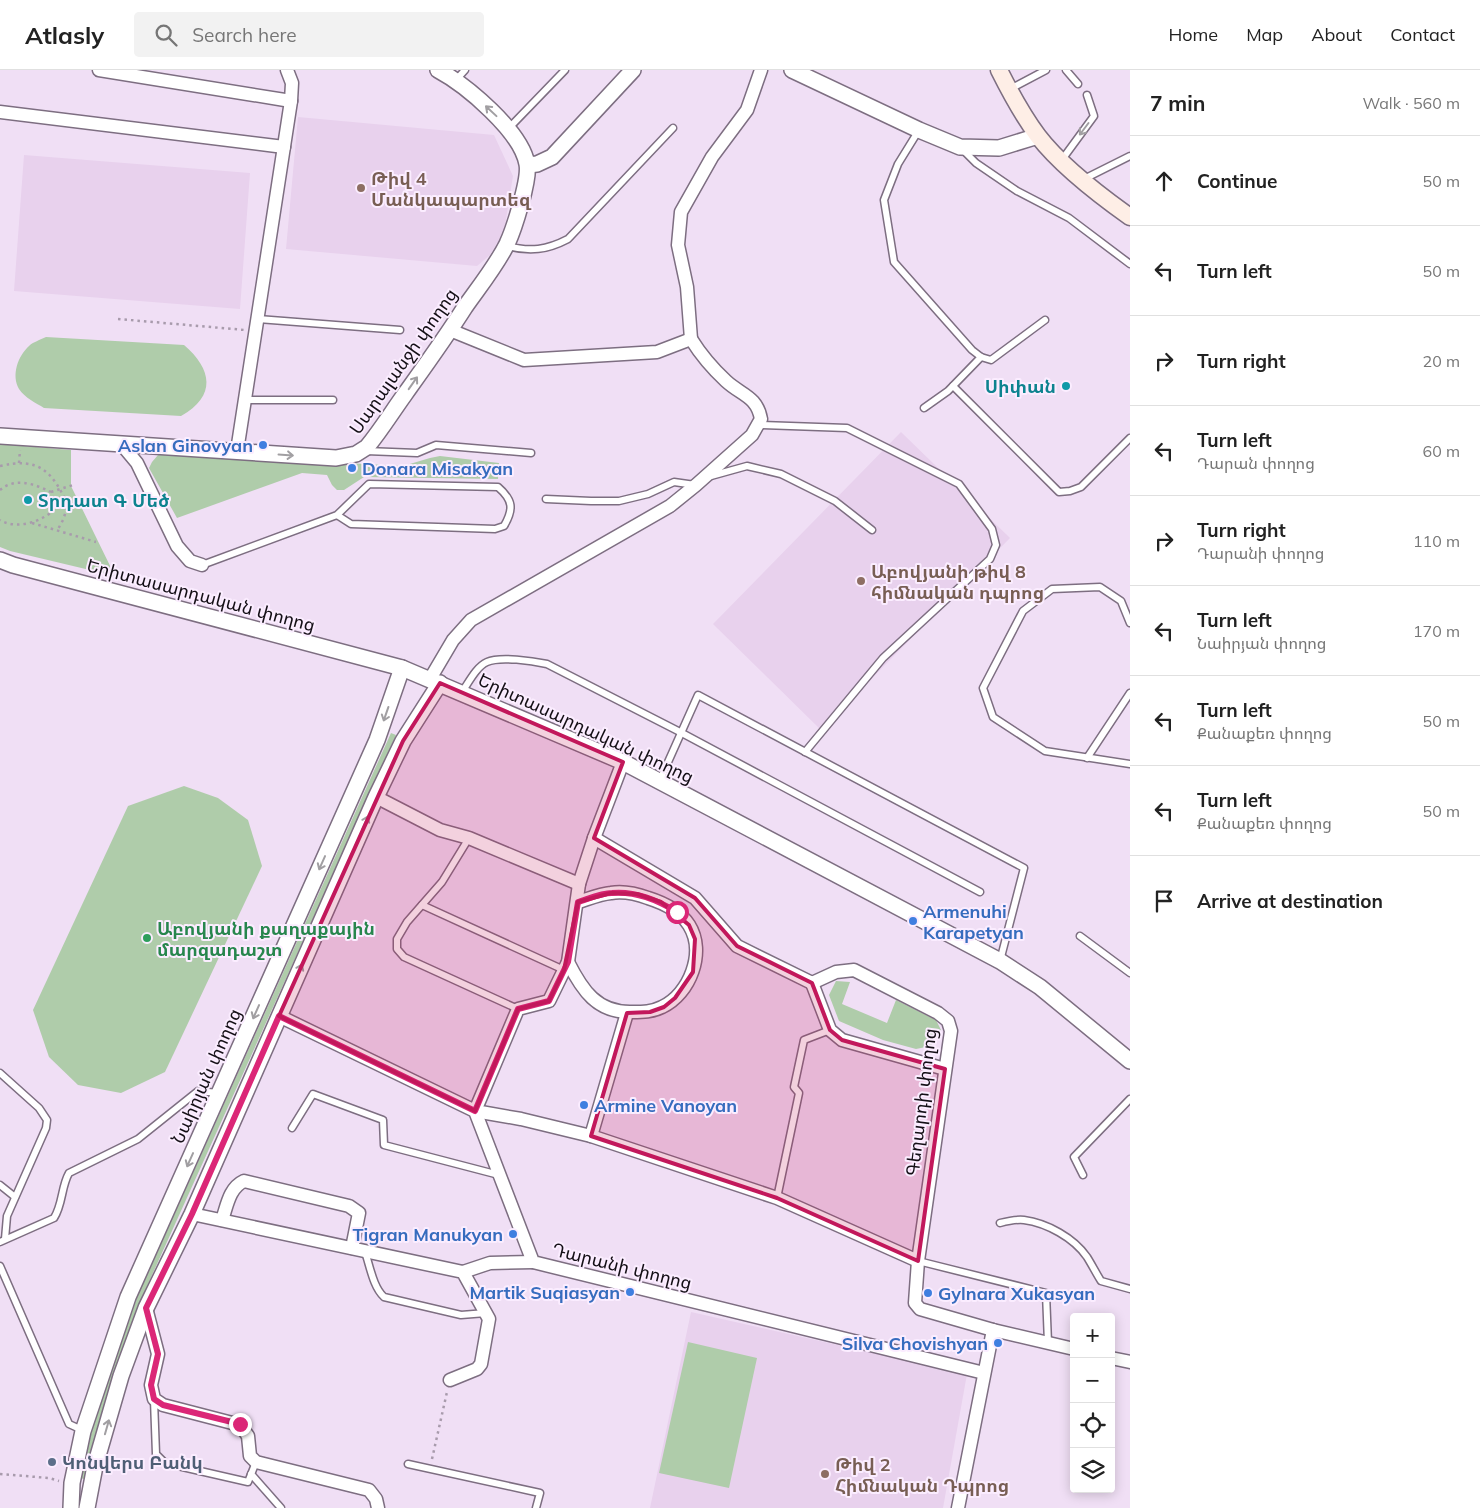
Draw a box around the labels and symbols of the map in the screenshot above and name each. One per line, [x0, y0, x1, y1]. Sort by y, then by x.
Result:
one-way arrow [485, 106, 498, 118]
one-way arrow [1079, 122, 1089, 136]
place label: Թիվ 4 Մանկապարտեզ [371, 167, 532, 211]
marker: Թիվ 4 Մանկապարտեզ [355, 182, 367, 194]
street label: Սարալանջի փողոց [344, 283, 462, 439]
place label: Սիփան [985, 375, 1056, 398]
one-way arrow [408, 376, 418, 390]
marker: Սիփան [1060, 380, 1072, 392]
place label: Aslan Ginovyan [118, 434, 253, 457]
marker: Aslan Ginovyan [257, 439, 269, 451]
one-way arrow [278, 450, 294, 459]
place label: Donara Misakyan [362, 457, 513, 480]
marker: Donara Misakyan [346, 462, 358, 474]
place label: Տրդատ Գ Մեծ [38, 489, 170, 512]
marker: Տրդատ Գ Մեծ [22, 494, 34, 506]
street label: Երիտասարդական փողոց [84, 553, 318, 637]
place label: Աբովյանի թիվ 8 հիմնական դպրոց [871, 560, 1044, 604]
marker: Աբովյանի թիվ 8 հիմնական դպրոց [855, 575, 867, 587]
street label: Երիտասարդական փողոց [474, 668, 698, 788]
one-way arrow [381, 706, 391, 722]
one-way arrow [360, 816, 370, 831]
one-way arrow [317, 855, 327, 870]
place label: Armenuhi Karapetyan [923, 900, 1024, 944]
route start [666, 901, 689, 924]
marker: Armenuhi Karapetyan [907, 915, 919, 927]
place label: Աբովյանի քաղաքային մարզադաշտ [157, 917, 375, 961]
marker: Աբովյանի քաղաքային մարզադաշտ [141, 932, 153, 944]
one-way arrow [294, 964, 304, 979]
one-way arrow [251, 1004, 260, 1019]
street label: Նաիրյան փողոց [166, 1005, 246, 1147]
street label: Գեղարդի փողոց [901, 1027, 941, 1177]
place label: Armine Vanoyan [594, 1094, 737, 1117]
marker: Armine Vanoyan [578, 1099, 590, 1111]
one-way arrow [184, 1152, 194, 1167]
place label: Tigran Manukyan [352, 1223, 503, 1246]
marker: Tigran Manukyan [507, 1228, 519, 1240]
street label: Դարանի փողոց [550, 1238, 694, 1294]
place label: Martik Suqiasyan [469, 1281, 620, 1304]
place label: Gylnara Xukasyan [938, 1282, 1095, 1305]
marker: Martik Suqiasyan [624, 1286, 636, 1298]
marker: Gylnara Xukasyan [922, 1287, 934, 1299]
place label: Silva Chovishyan [842, 1332, 988, 1355]
marker: Silva Chovishyan [992, 1337, 1004, 1349]
route end [229, 1413, 252, 1436]
one-way arrow [102, 1419, 112, 1435]
place label: Կոնվերս Բանկ [62, 1451, 203, 1474]
place label: Թիվ 2 Հիմնական Դպրոց [835, 1453, 1009, 1497]
marker: Կոնվերս Բանկ [46, 1456, 58, 1468]
marker: Թիվ 2 Հիմնական Դպրոց [819, 1468, 831, 1480]

